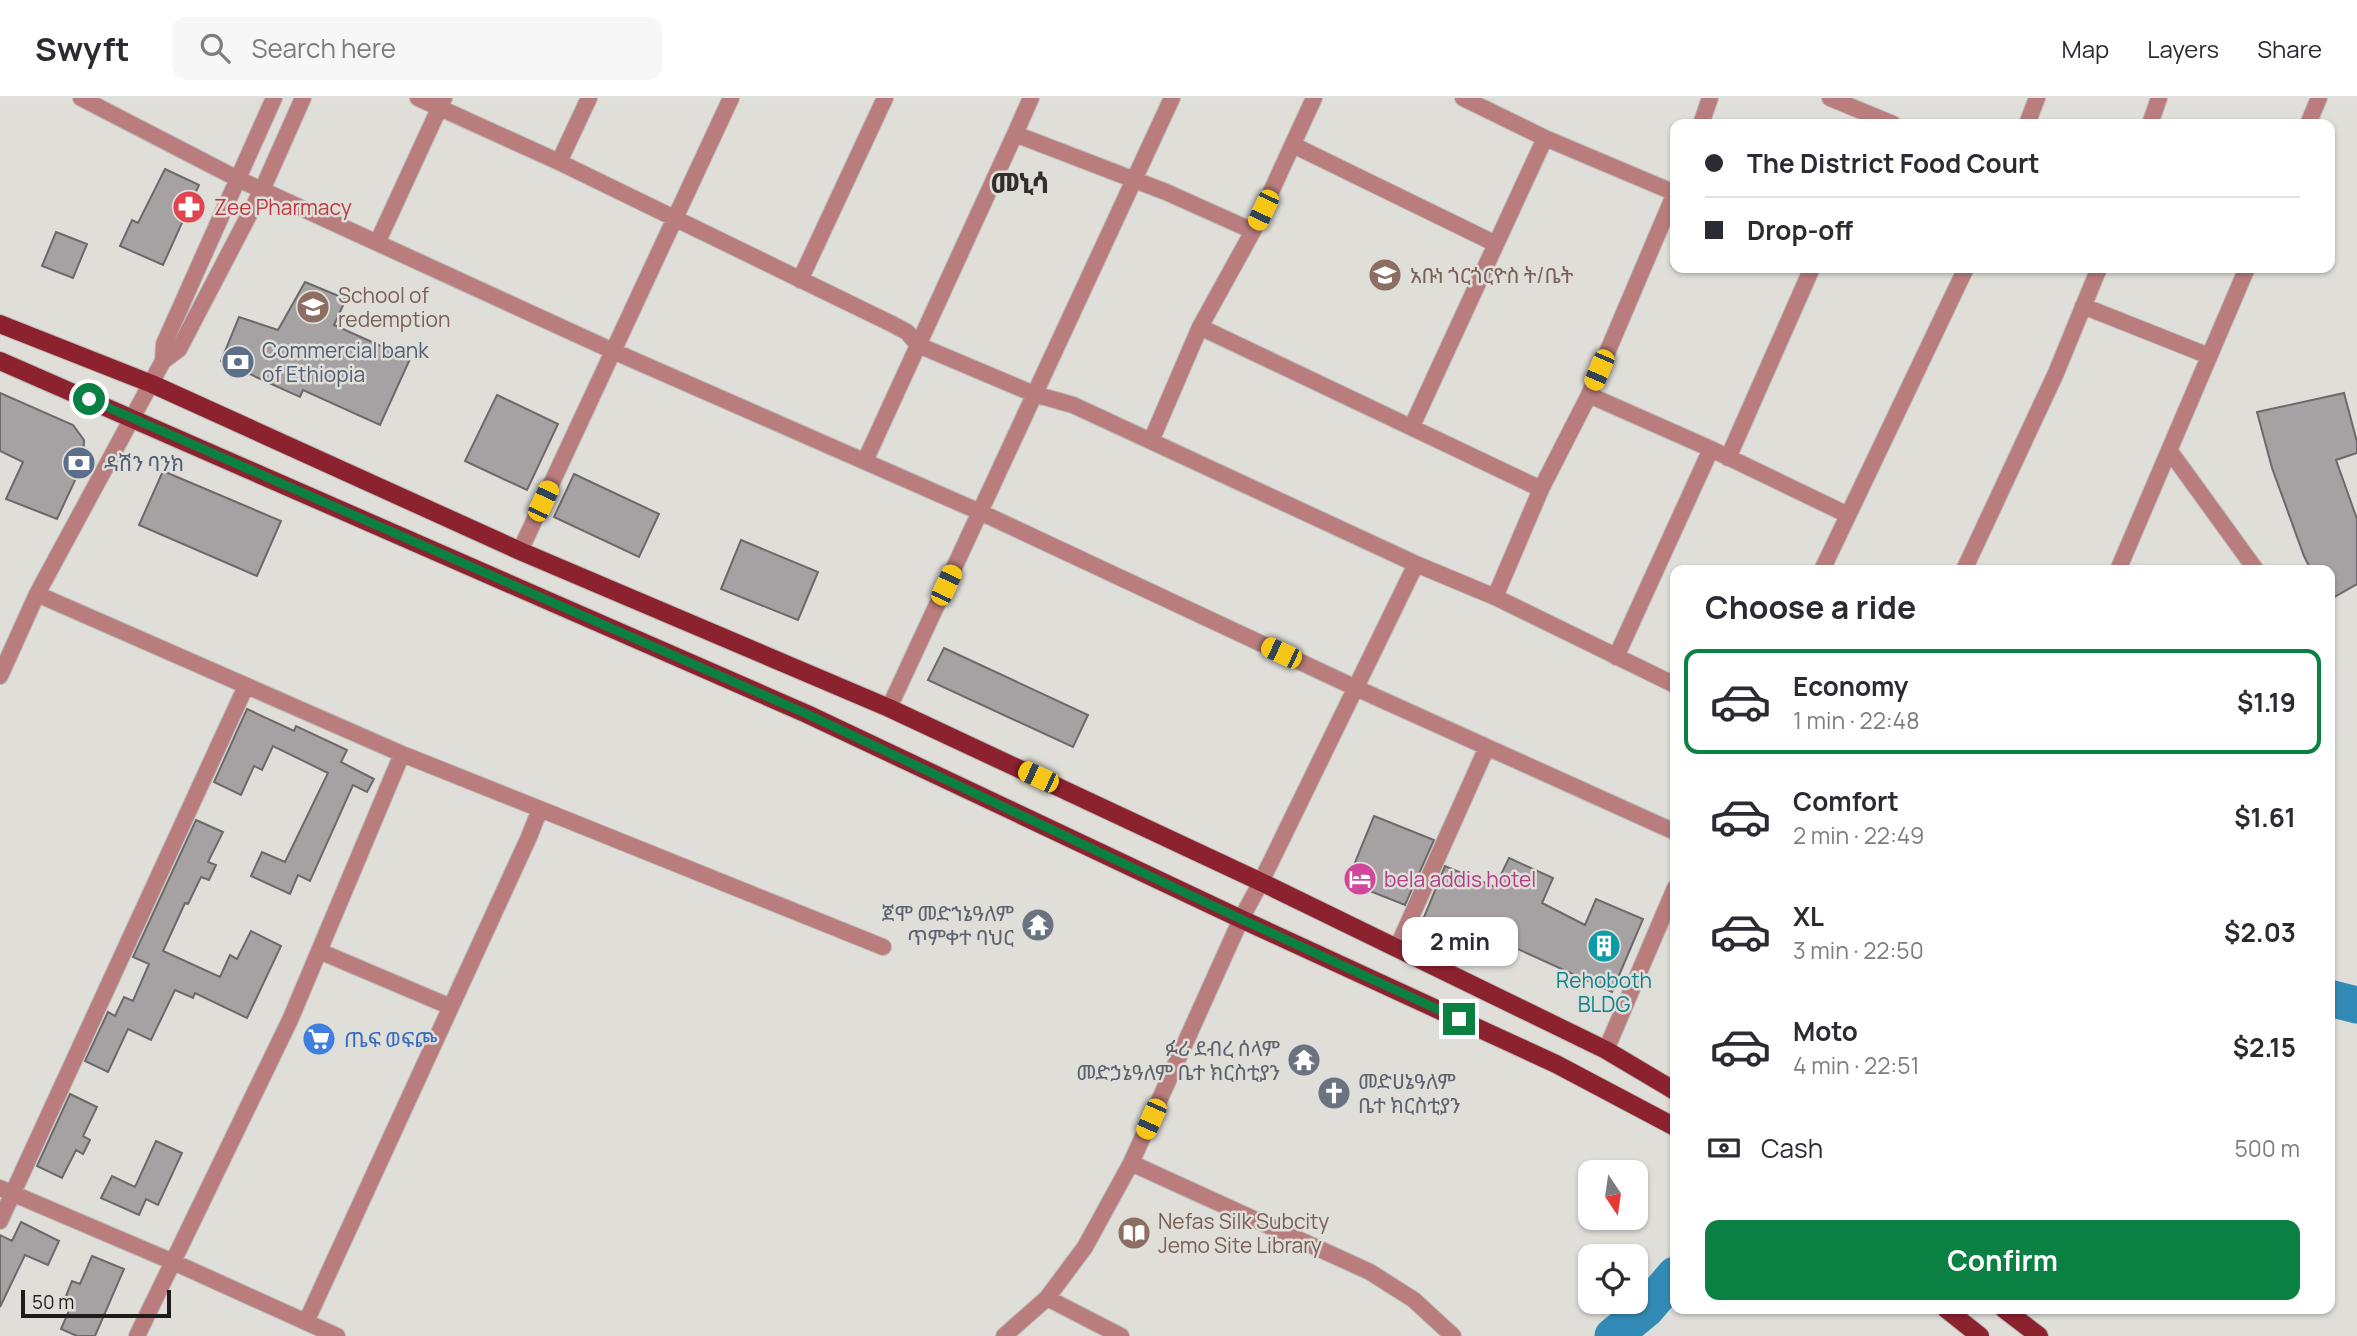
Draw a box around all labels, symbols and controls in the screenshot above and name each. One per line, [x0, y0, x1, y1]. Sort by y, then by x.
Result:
search box [172, 17, 662, 80]
text: Swyft [35, 26, 130, 71]
icon: search [196, 29, 234, 67]
text: Search here [252, 30, 396, 66]
text: Map [2062, 32, 2109, 65]
text: Layers [2147, 32, 2219, 65]
text: Share [2257, 32, 2322, 65]
text: The District Food Court [1747, 145, 2040, 181]
district label: መኒሳ [991, 163, 1049, 201]
car [1245, 187, 1282, 233]
pharmacy icon: Zee Pharmacy [170, 188, 208, 226]
place label: Zee Pharmacy [214, 193, 352, 221]
text: Drop-off [1747, 212, 1853, 248]
school or university icon: አቡነ ጎርጎርዮስ ት/ቤት [1366, 256, 1404, 294]
place label: አቡነ ጎርጎርዮስ ት/ቤት [1410, 261, 1574, 289]
place label: School of redemption [338, 281, 451, 333]
school or university icon: School of redemption [294, 288, 332, 326]
place label: Commercial bank of Ethiopia [262, 336, 429, 388]
bank icon: Commercial bank of Ethiopia [219, 343, 257, 381]
car [1582, 347, 1617, 393]
route start [73, 383, 105, 415]
bank icon: ዳሽን ባንክ [60, 444, 98, 482]
place label: ዳሽን ባንክ [104, 449, 184, 477]
car [525, 478, 562, 524]
car [928, 562, 965, 608]
text: Choose a ride [1705, 585, 1916, 629]
car [1258, 635, 1305, 671]
text: Economy [1793, 668, 1908, 704]
icon: car [1709, 670, 1772, 733]
text: $1.19 [2237, 684, 2296, 720]
text: 1 min · 22:48 [1793, 704, 1920, 736]
car [1015, 759, 1062, 795]
text: Comfort [1793, 783, 1899, 819]
icon: car [1709, 785, 1772, 848]
text: $1.61 [2234, 799, 2296, 835]
text: 2 min · 22:49 [1793, 819, 1924, 851]
hotel icon: bela addis hotel [1341, 860, 1379, 898]
place label: bela addis hotel [1384, 865, 1536, 893]
text: XL [1793, 898, 1824, 934]
place label: ጀሞ መድኀኔዓለም ጥምቀተ ባህር [882, 899, 1014, 951]
icon: car [1709, 900, 1772, 963]
temple icon: ጀሞ መድኀኔዓለም ጥምቀተ ባህር [1019, 906, 1057, 944]
text: $2.03 [2224, 914, 2296, 950]
callout: 2 min [1401, 918, 1517, 967]
text: 2 min [1430, 925, 1490, 957]
building icon: Rehoboth BLDG [1585, 927, 1623, 965]
text: 3 min · 22:50 [1793, 934, 1924, 966]
place label: Rehoboth BLDG [1556, 966, 1652, 1018]
route end [1443, 1003, 1475, 1035]
text: Moto [1793, 1013, 1858, 1049]
icon: car [1709, 1015, 1772, 1078]
supermarket icon: ጤፍ ወፍጮ [300, 1020, 338, 1058]
place label: ጤፍ ወፍጮ [344, 1025, 437, 1053]
text: $2.15 [2233, 1029, 2296, 1065]
place label: ፉሪ ደብረ ሰላም መድኃኔዓለም ቤተ ክርስቲያን [1076, 1034, 1280, 1086]
temple icon: ፉሪ ደብረ ሰላም መድኃኔዓለም ቤተ ክርስቲያን [1285, 1041, 1323, 1079]
text: 4 min · 22:51 [1793, 1049, 1919, 1081]
place label: መድሀኔዓለም ቤተ ክርስቲያን [1358, 1067, 1460, 1119]
church icon: መድሀኔዓለም ቤተ ክርስቲያን [1315, 1074, 1353, 1112]
car [1133, 1096, 1170, 1142]
icon: cash [1705, 1129, 1743, 1167]
text: Cash [1761, 1130, 1823, 1166]
text: 500 m [2235, 1132, 2300, 1164]
north arrow [1578, 1160, 1648, 1230]
map controls [1578, 1160, 1648, 1314]
place label: Nefas Silk Subcity Jemo Site Library [1158, 1207, 1329, 1259]
library icon: Nefas Silk Subcity Jemo Site Library [1115, 1214, 1153, 1252]
button: Confirm [1705, 1220, 2300, 1300]
button: locate [1578, 1244, 1648, 1314]
scale bar [21, 1287, 172, 1319]
text: 50 m [32, 1289, 74, 1315]

